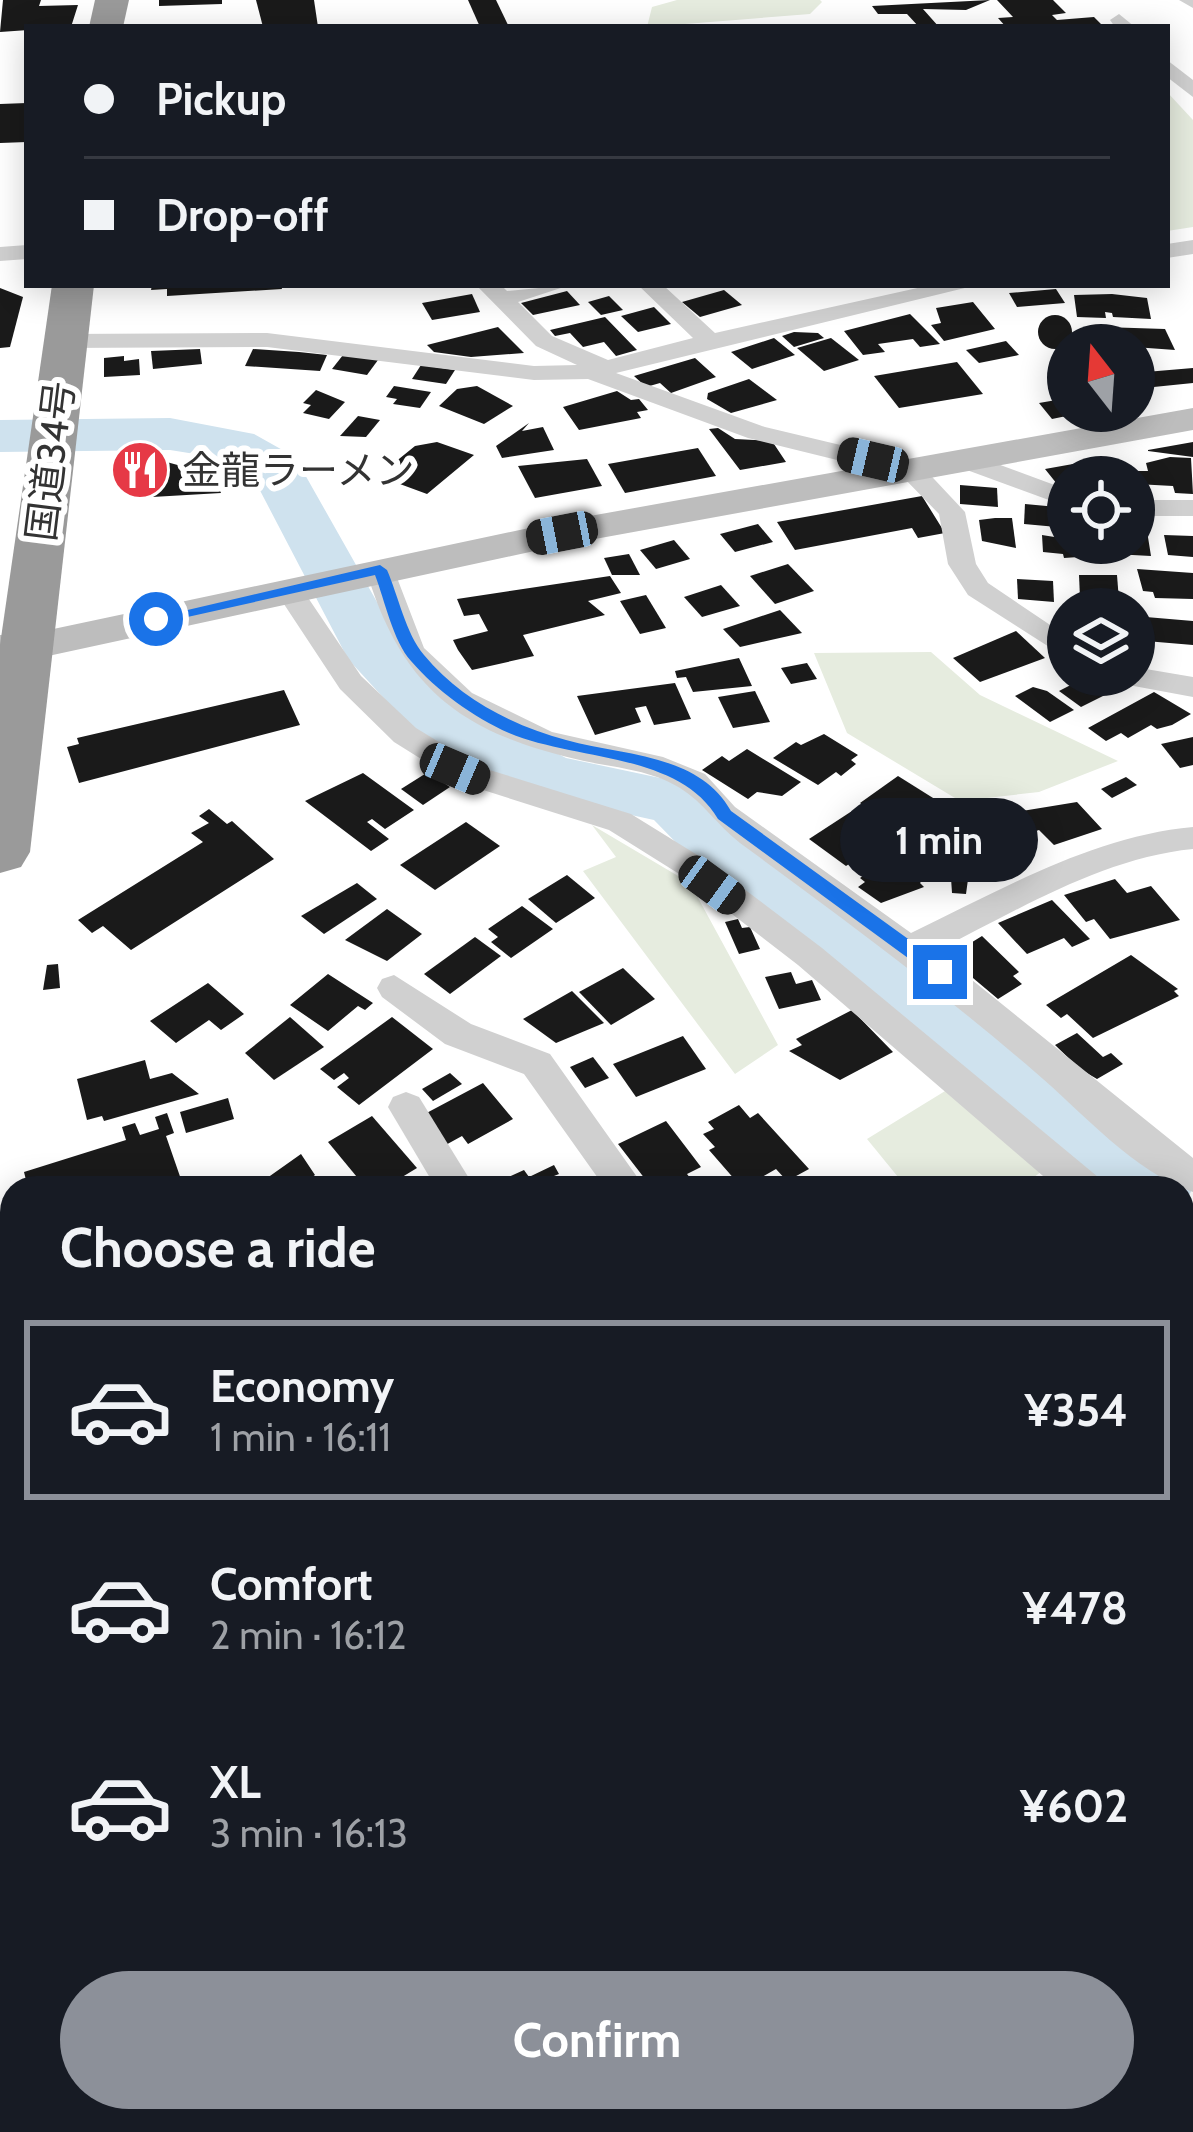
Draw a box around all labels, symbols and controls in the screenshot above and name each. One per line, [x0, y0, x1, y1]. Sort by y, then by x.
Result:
text: Pickup [156, 72, 286, 126]
text: Drop-off [156, 188, 329, 242]
north arrow [1047, 324, 1155, 432]
map controls [1047, 324, 1155, 696]
street label: 国道34号 [16, 378, 84, 544]
car [834, 434, 912, 486]
restaurant icon: 金龍ラーメン [109, 439, 171, 501]
place label: 金龍ラーメン [182, 446, 414, 494]
button: locate [1047, 456, 1155, 564]
car [523, 508, 601, 558]
button: layers [1047, 588, 1155, 696]
route start [129, 592, 183, 646]
car [415, 738, 495, 800]
callout: 1 min [841, 798, 1039, 882]
text: 1 min [895, 816, 983, 864]
car [672, 849, 752, 921]
route end [913, 945, 967, 999]
text: Choose a ride [60, 1215, 375, 1281]
icon: car [66, 1356, 174, 1464]
text: Economy [210, 1359, 394, 1413]
text: ¥354 [1024, 1383, 1128, 1437]
text: 1 min · 16:11 [210, 1413, 391, 1461]
icon: car [66, 1554, 174, 1662]
text: Comfort [210, 1557, 373, 1611]
text: ¥478 [1023, 1581, 1128, 1635]
text: 2 min · 16:12 [210, 1611, 406, 1659]
icon: car [66, 1752, 174, 1860]
text: XL [210, 1755, 261, 1809]
text: ¥602 [1020, 1779, 1128, 1833]
text: 3 min · 16:13 [210, 1809, 408, 1857]
button: Confirm [60, 1971, 1134, 2109]

